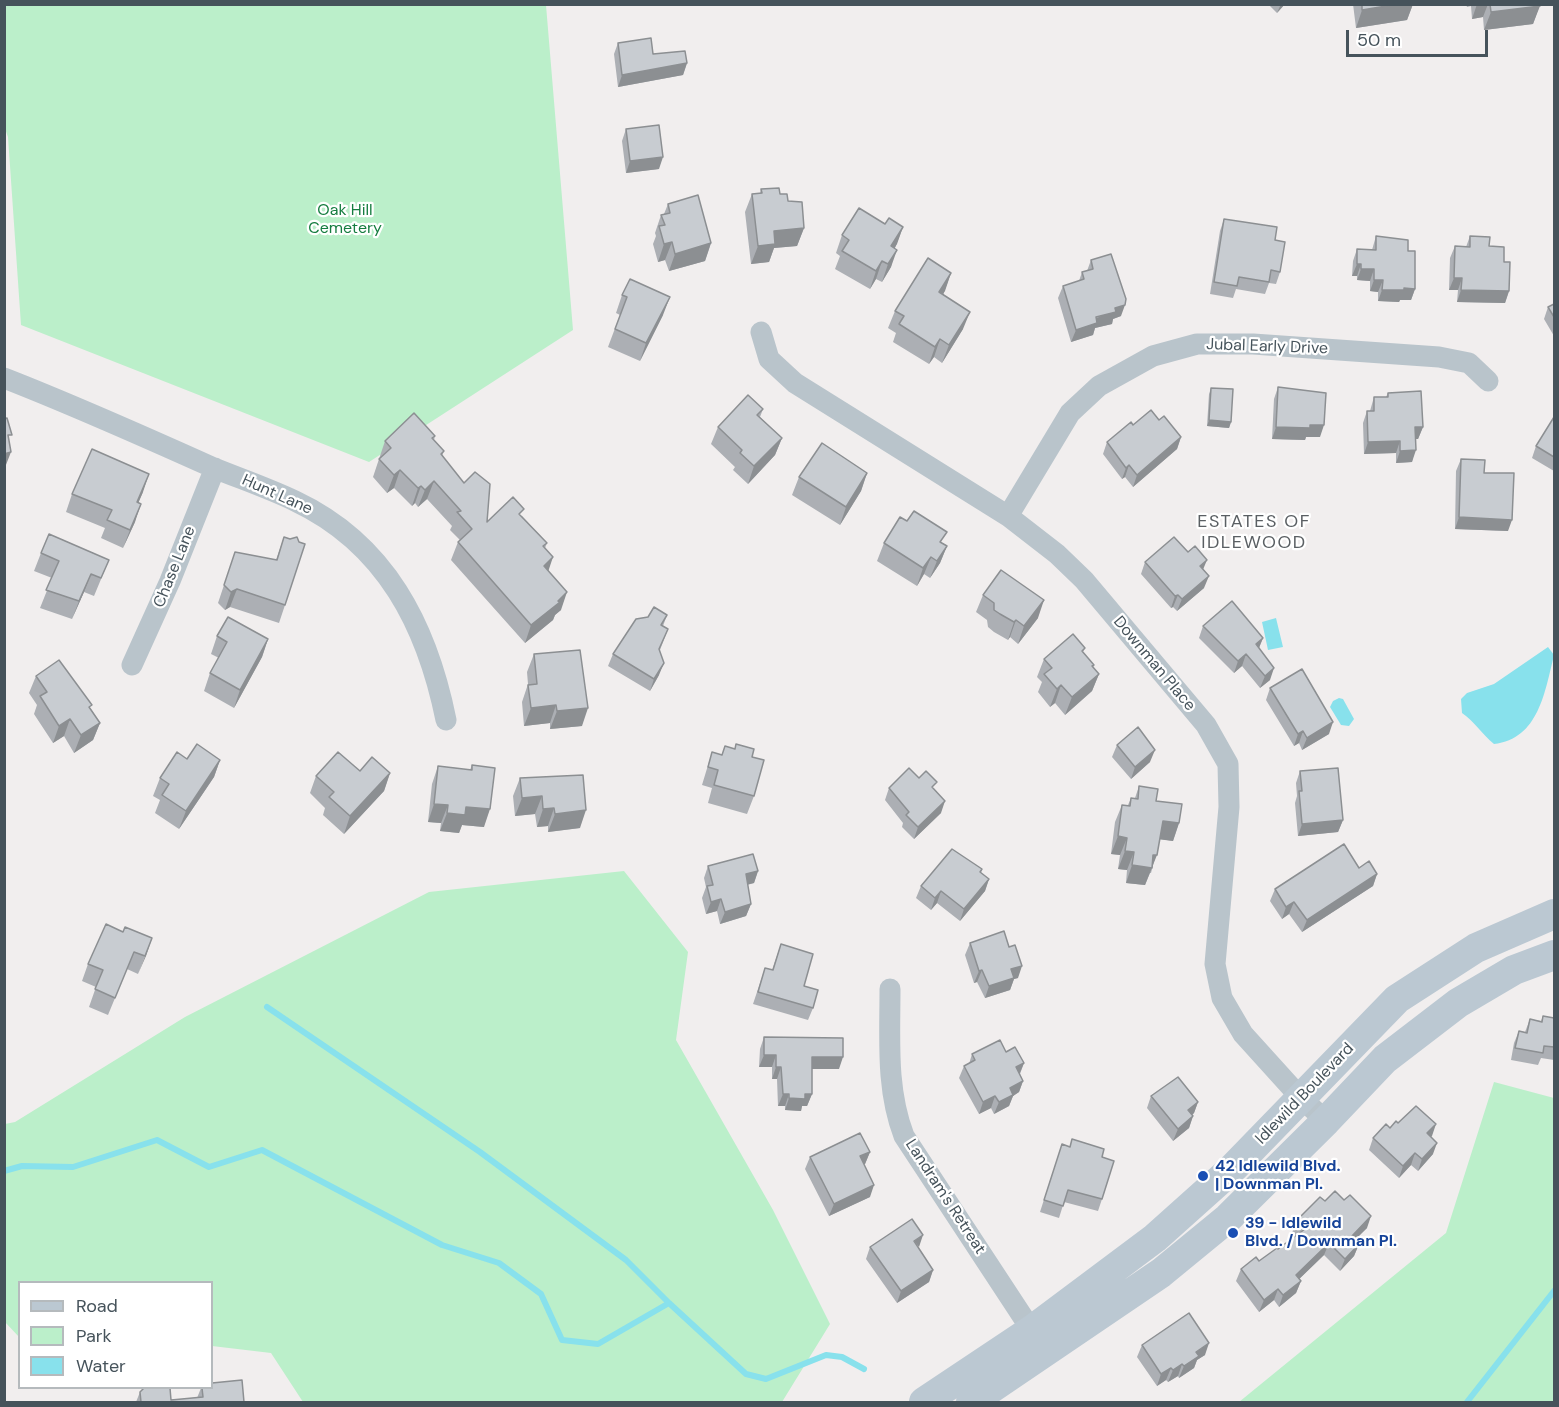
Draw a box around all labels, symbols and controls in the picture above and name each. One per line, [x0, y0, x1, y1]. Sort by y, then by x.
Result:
scale bar [1349, 18, 1492, 56]
text: 50 m [1357, 28, 1401, 52]
park label: Oak Hill Cemetery [308, 201, 382, 239]
street label: Jubal Early Drive [1206, 335, 1328, 359]
street label: Hunt Lane [239, 471, 315, 519]
district label: ESTATES OF IDLEWOOD [1197, 511, 1311, 554]
street label: Chase Lane [150, 523, 200, 611]
street label: Downman Place [1109, 613, 1199, 715]
street label: Idlewild Boulevard [1252, 1039, 1358, 1149]
street label: Landram's Retreat [901, 1136, 989, 1258]
place label: 42 Idlewild Blvd. | Downman Pl. [1215, 1157, 1340, 1195]
marker: 42 Idlewild Blvd. | Downman Pl. [1196, 1169, 1210, 1183]
place label: 39 - Idlewild Blvd. / Downman Pl. [1245, 1214, 1397, 1252]
marker: 39 - Idlewild Blvd. / Downman Pl. [1226, 1226, 1240, 1240]
legend [18, 1281, 213, 1389]
text: Road [76, 1294, 118, 1318]
text: Park [76, 1324, 112, 1348]
text: Water [76, 1354, 126, 1378]

